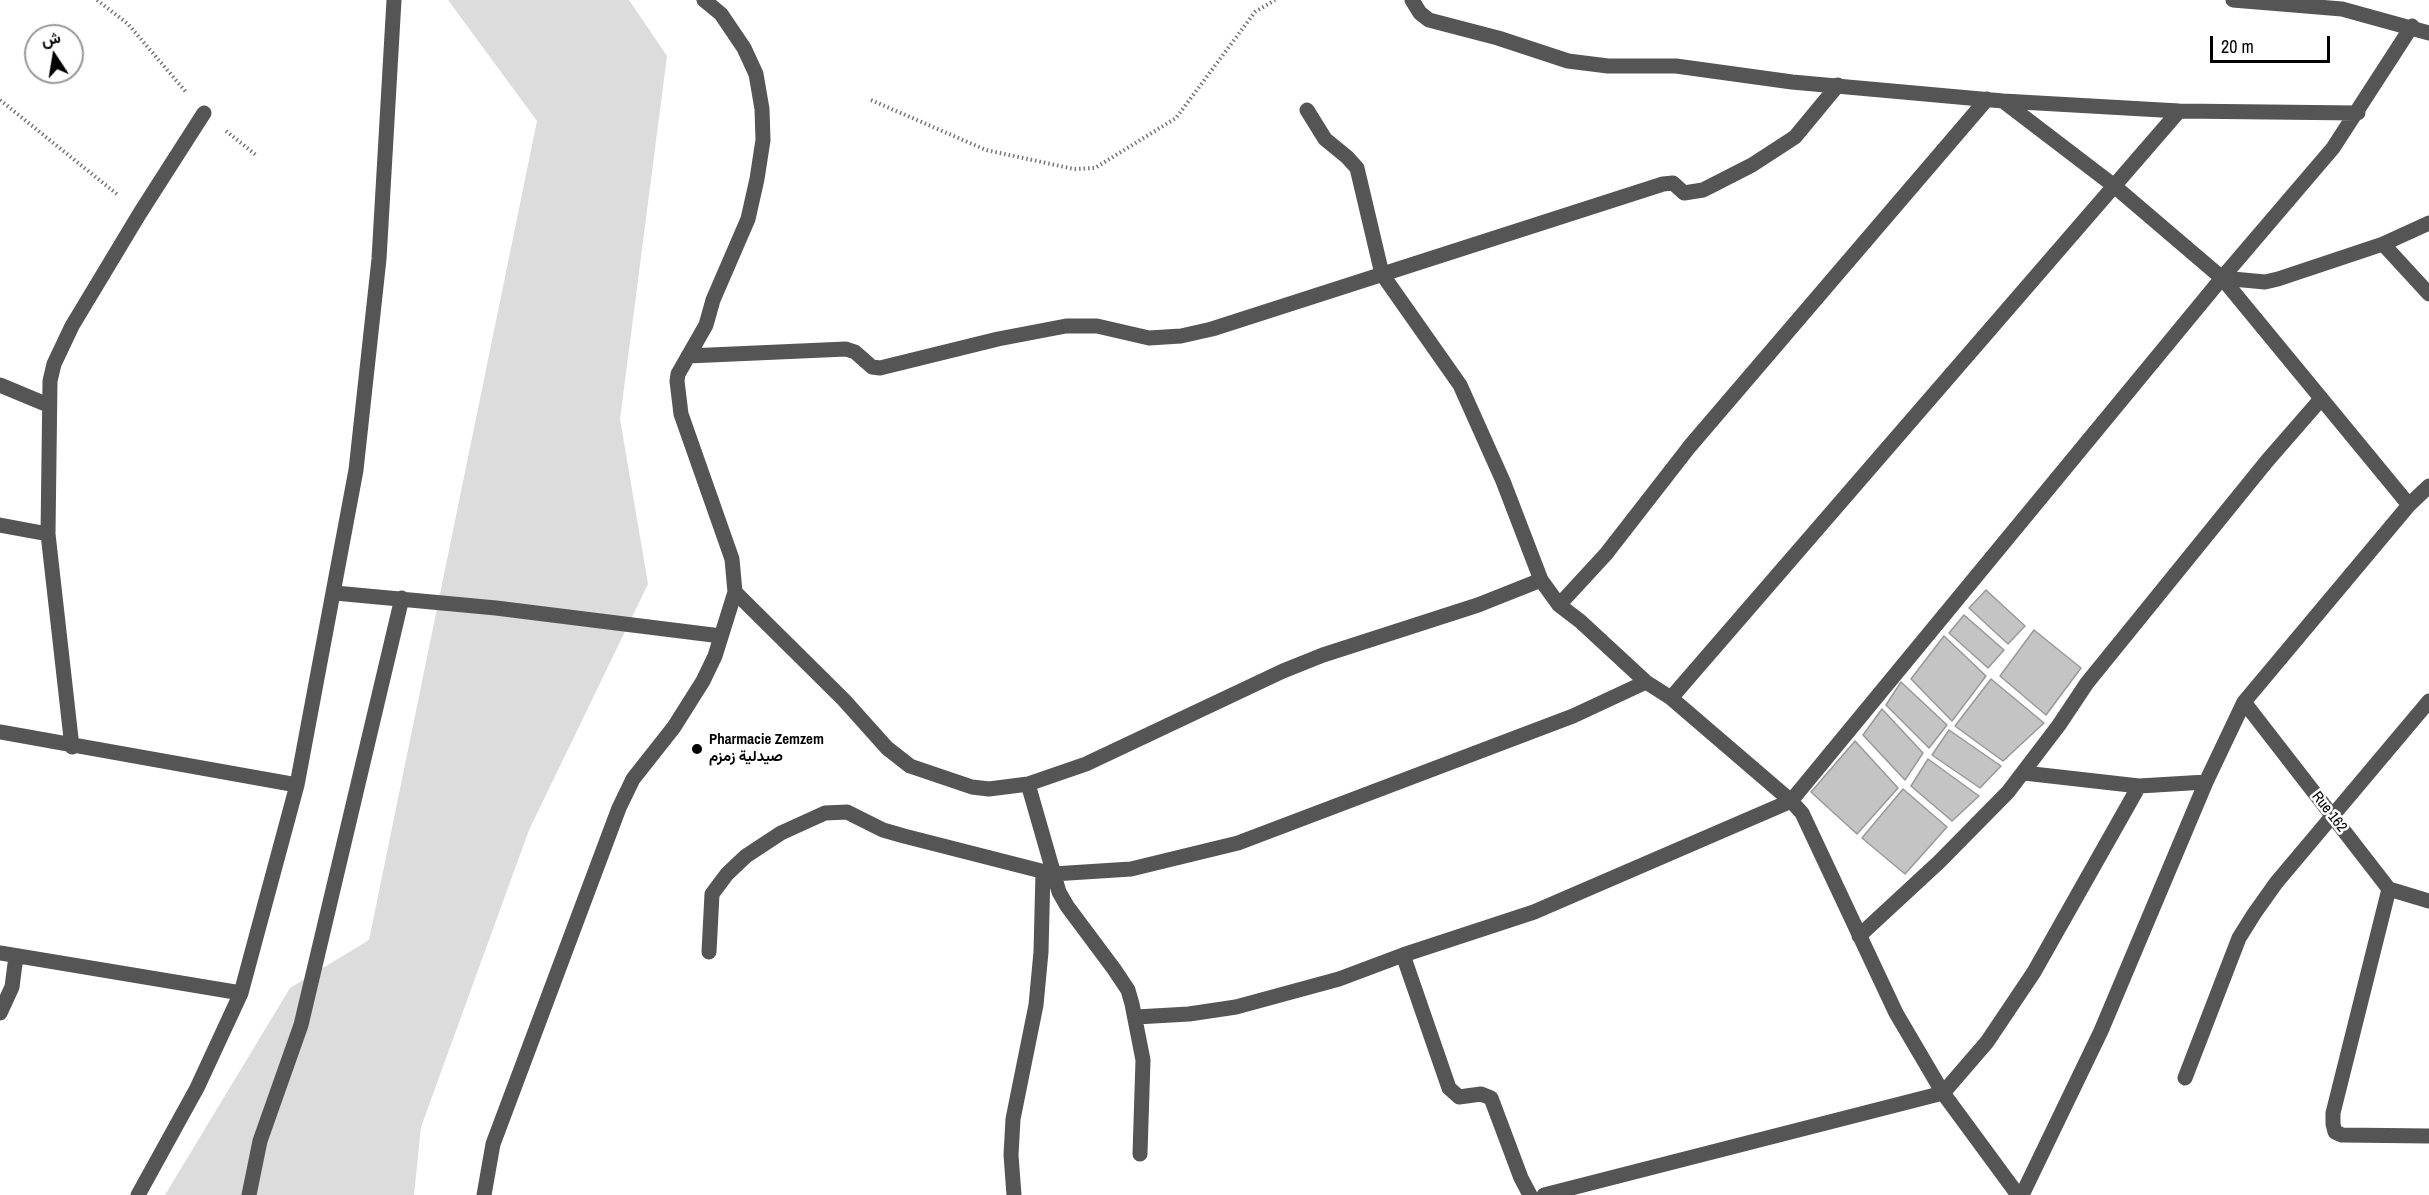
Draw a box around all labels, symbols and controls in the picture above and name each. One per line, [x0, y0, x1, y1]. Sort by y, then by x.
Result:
north arrow [24, 24, 84, 84]
scale bar [2213, 24, 2333, 62]
text: ش [39, 26, 62, 51]
text: 20 m [2221, 34, 2254, 59]
place label: Pharmacie Zemzem صيدلية زمزم [709, 731, 824, 766]
marker: Pharmacie Zemzem صيدلية زمزم [690, 742, 704, 756]
street label: Rue 162 [2308, 788, 2350, 836]

